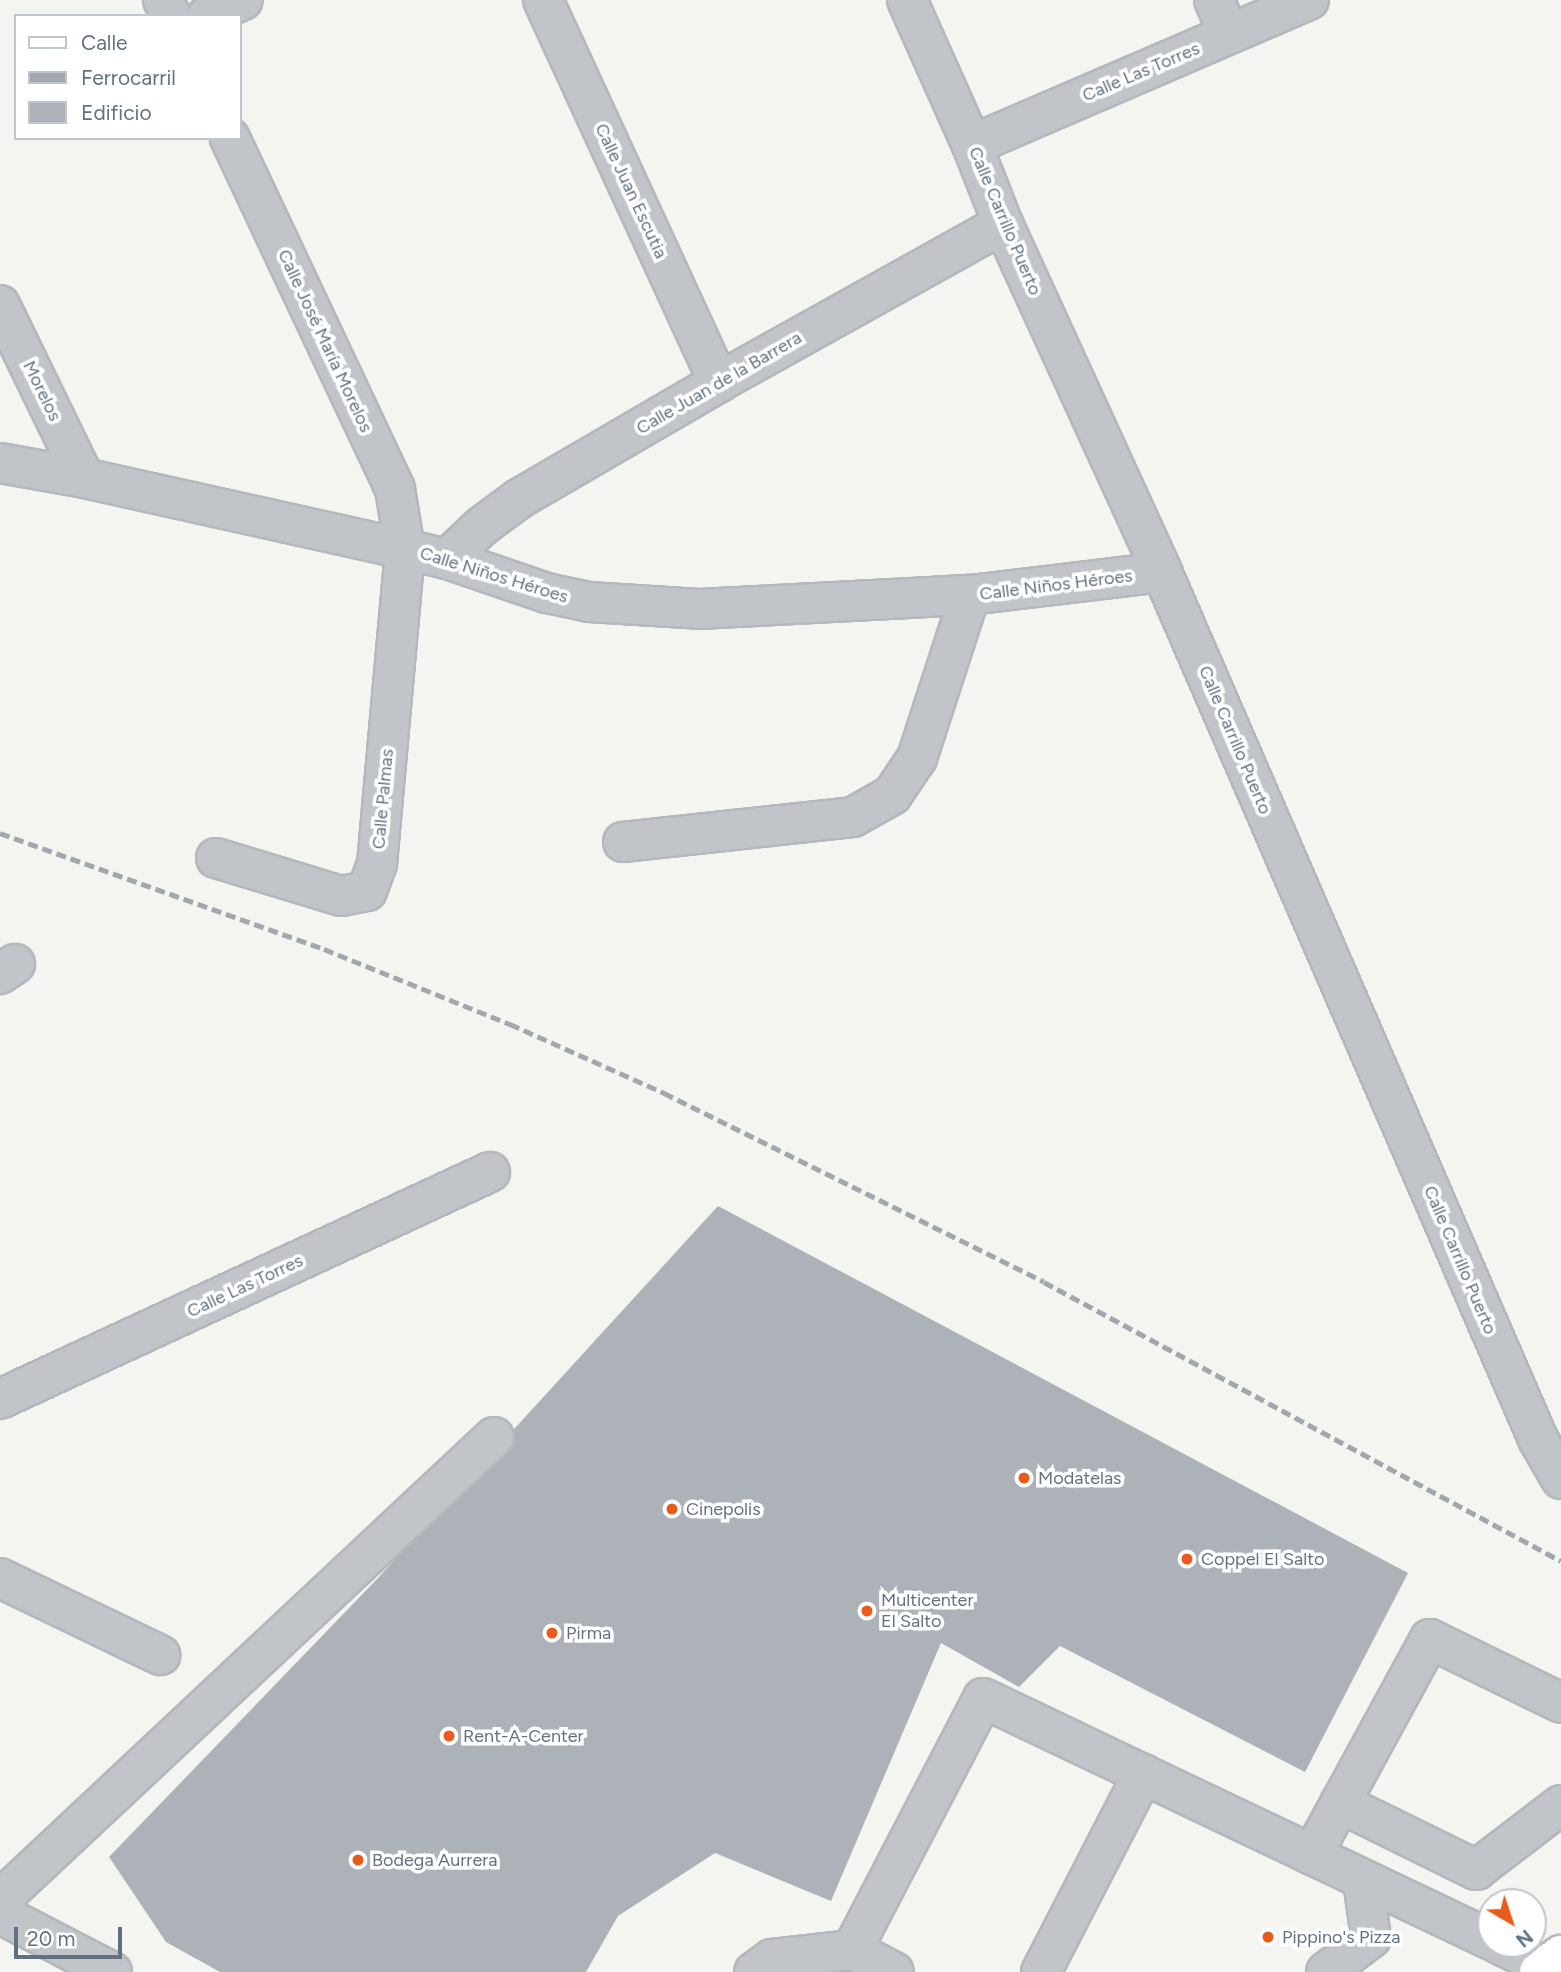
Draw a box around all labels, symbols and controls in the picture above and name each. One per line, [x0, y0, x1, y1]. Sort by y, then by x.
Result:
legend [14, 14, 242, 140]
text: Calle [81, 30, 128, 55]
street label: Calle Las Torres [1079, 38, 1203, 106]
text: Ferrocarril [81, 65, 176, 90]
text: Edificio [81, 100, 152, 125]
street label: Calle Juan Escutia [590, 120, 672, 262]
street label: Calle Carrillo Puerto [964, 144, 1046, 298]
street label: Calle José María Morelos [273, 246, 377, 436]
street label: Calle Juan de la Barrera [633, 327, 805, 439]
street label: Morelos [18, 357, 66, 425]
street label: Calle Niños Héroes [417, 542, 571, 608]
street label: Calle Niños Héroes [978, 565, 1134, 605]
street label: Calle Carrillo Puerto [1194, 663, 1276, 817]
street label: Calle Palmas [368, 748, 398, 850]
street label: Calle Carrillo Puerto [1419, 1183, 1501, 1337]
street label: Calle Las Torres [184, 1250, 306, 1322]
place label: Modatelas [1038, 1467, 1122, 1489]
marker: Modatelas [1016, 1470, 1032, 1486]
place label: Cinepolis [686, 1498, 761, 1520]
marker: Cinepolis [664, 1501, 680, 1517]
place label: Coppel El Salto [1201, 1548, 1324, 1570]
marker: Coppel El Salto [1179, 1551, 1195, 1567]
place label: Multicenter El Salto [881, 1590, 973, 1632]
marker: Multicenter El Salto [859, 1603, 875, 1619]
place label: Pirma [566, 1622, 611, 1644]
marker: Pirma [544, 1625, 560, 1641]
place label: Rent-A-Center [463, 1725, 584, 1747]
marker: Rent-A-Center [441, 1728, 457, 1744]
place label: Bodega Aurrera [372, 1849, 497, 1871]
marker: Bodega Aurrera [350, 1852, 366, 1868]
north arrow [1477, 1888, 1547, 1958]
scale bar [18, 1912, 126, 1956]
text: N [1511, 1925, 1537, 1952]
text: 20 m [27, 1926, 75, 1951]
place label: Pippino's Pizza [1282, 1926, 1400, 1948]
marker: Pippino's Pizza [1260, 1929, 1276, 1945]

